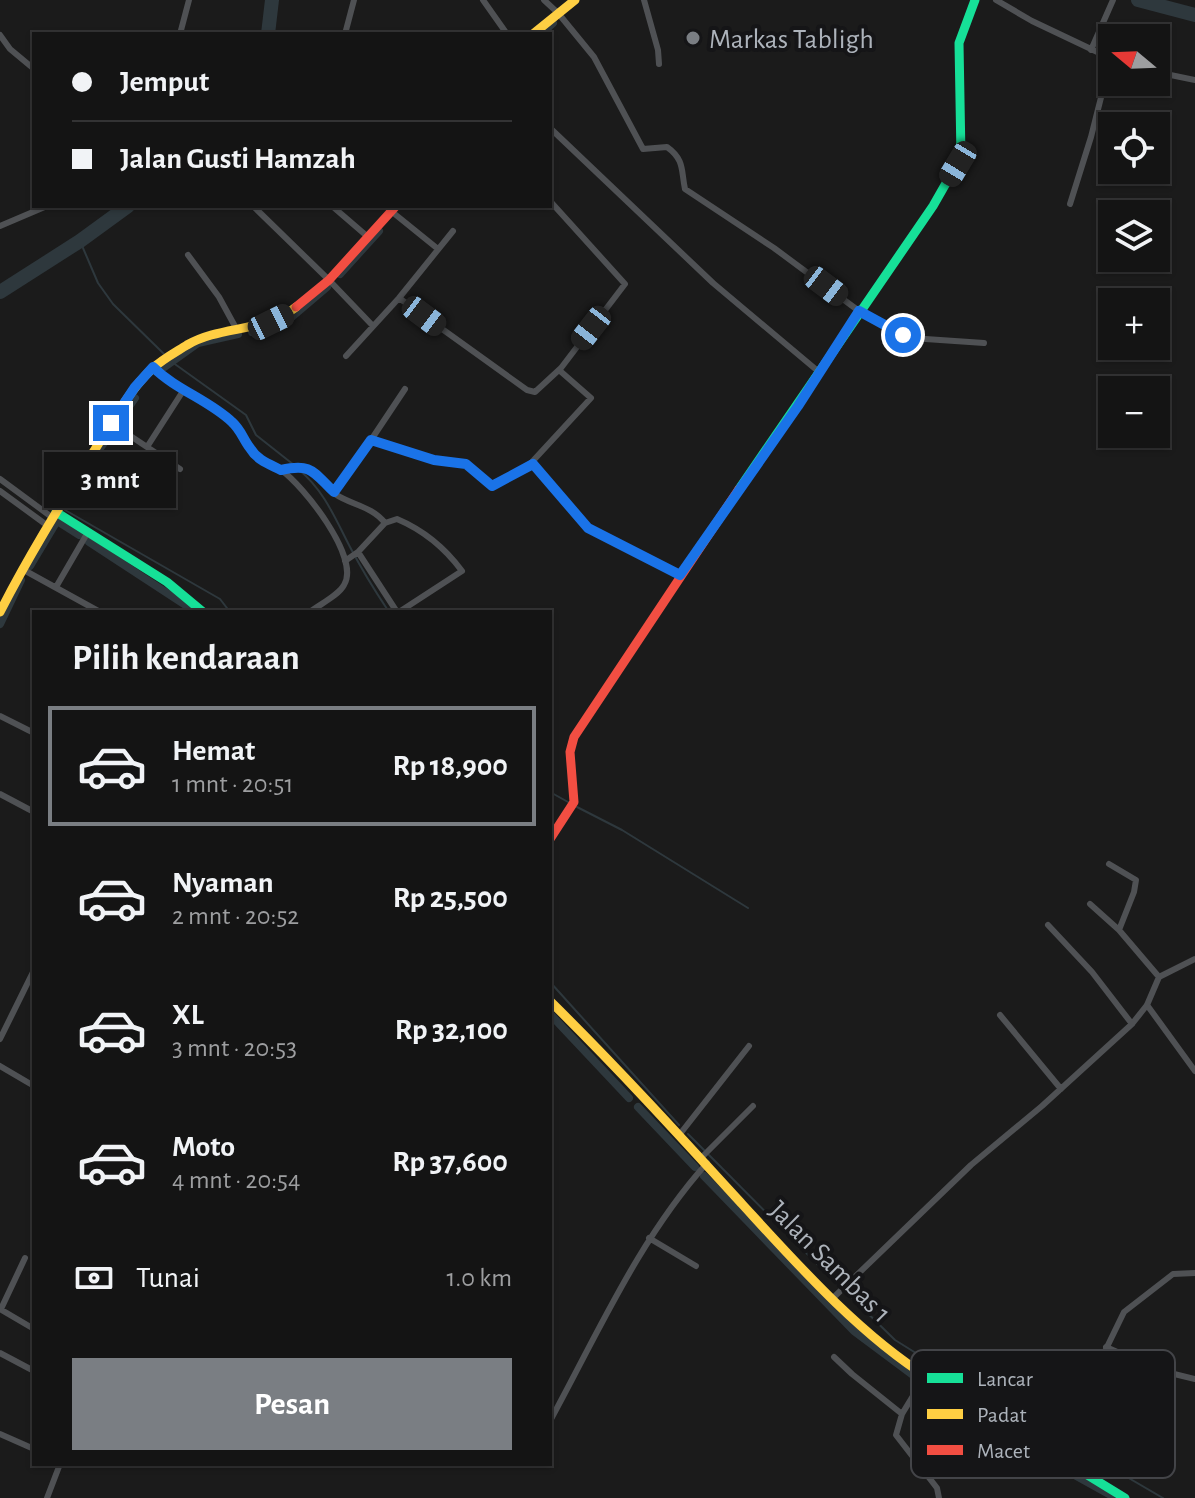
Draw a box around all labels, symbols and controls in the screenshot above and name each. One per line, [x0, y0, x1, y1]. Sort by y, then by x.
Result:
north arrow [1098, 24, 1170, 96]
map controls [1098, 24, 1170, 448]
place label: Markas Tabligh [709, 26, 874, 54]
marker: Markas Tabligh [684, 29, 702, 47]
text: Jemput [120, 67, 209, 97]
button: locate [1098, 112, 1170, 184]
car [935, 137, 981, 191]
text: Jalan Gusti Hamzah [120, 144, 356, 174]
button: layers [1098, 200, 1170, 272]
car [800, 262, 852, 310]
button: + [1098, 288, 1170, 360]
car [398, 292, 450, 340]
car [244, 301, 298, 343]
car [567, 302, 615, 354]
route start [885, 317, 921, 353]
button: − [1098, 376, 1170, 448]
route end [93, 405, 129, 441]
callout: 3 mnt [45, 451, 177, 507]
text: 3 mnt [81, 467, 139, 493]
text: Pilih kendaraan [72, 640, 300, 676]
icon: car [76, 730, 148, 802]
text: Hemat [172, 736, 255, 766]
text: Rp 18,900 [393, 751, 508, 781]
text: 1 mnt · 20:51 [172, 771, 293, 797]
icon: car [76, 862, 148, 934]
text: Nyaman [172, 868, 274, 898]
text: Rp 25,500 [393, 883, 508, 913]
text: 2 mnt · 20:52 [172, 903, 299, 929]
icon: car [76, 994, 148, 1066]
text: XL [172, 1000, 204, 1030]
text: Rp 32,100 [395, 1015, 508, 1045]
text: 3 mnt · 20:53 [172, 1035, 297, 1061]
icon: car [76, 1126, 148, 1198]
text: Moto [172, 1132, 235, 1162]
text: Rp 37,600 [392, 1147, 508, 1177]
text: 4 mnt · 20:54 [172, 1167, 300, 1193]
street label: Jalan Sambas 1 [763, 1196, 896, 1329]
icon: cash [72, 1256, 116, 1300]
text: Tunai [136, 1263, 200, 1293]
text: 1.0 km [446, 1265, 512, 1291]
legend [911, 1350, 1175, 1478]
button: Pesan [72, 1358, 512, 1450]
text: Lancar [977, 1368, 1033, 1390]
text: Padat [977, 1404, 1027, 1426]
text: Macet [977, 1440, 1030, 1462]

